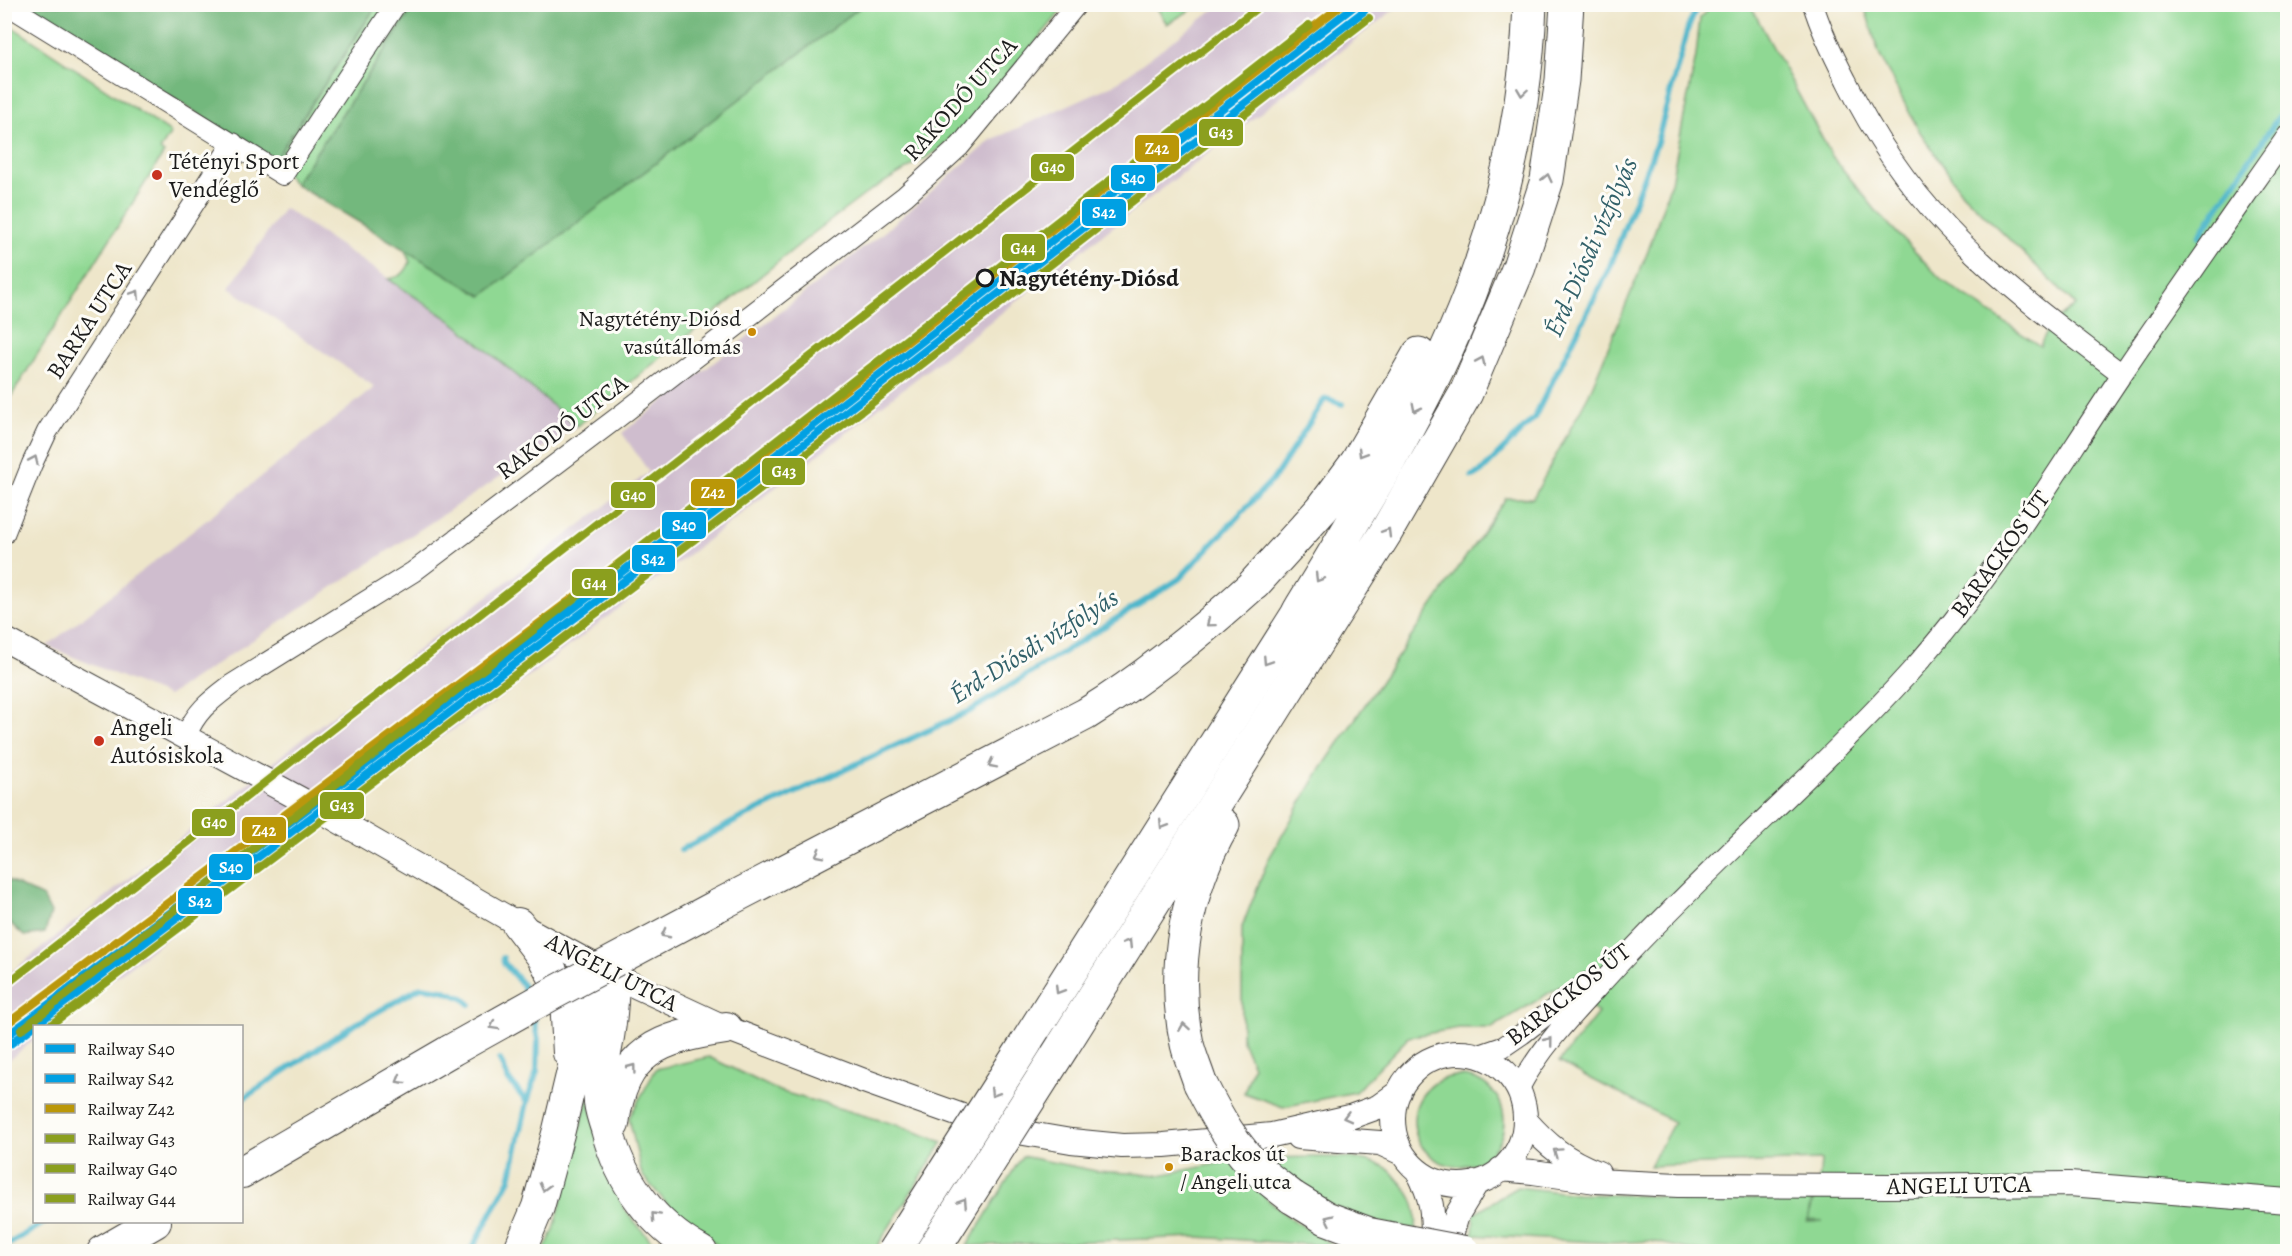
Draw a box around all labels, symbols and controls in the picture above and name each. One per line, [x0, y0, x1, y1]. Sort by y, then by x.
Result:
street label: RAKODÓ UTCA [896, 29, 1025, 168]
one-way arrow [1517, 88, 1529, 97]
line badge: G43 [1198, 118, 1244, 147]
text: G43 [1209, 122, 1234, 144]
line badge: Z42 [1134, 134, 1180, 163]
text: Z42 [1145, 138, 1170, 160]
place label: Tétényi Sport Vendéglő [168, 145, 300, 205]
water label: Érd-Diósdi vízfolyás [1536, 152, 1646, 342]
line badge: G40 [1030, 153, 1075, 182]
text: G40 [1039, 157, 1065, 179]
line badge: S40 [1110, 164, 1156, 192]
marker: Tétényi Sport Vendéglő [150, 168, 164, 182]
text: S40 [1121, 168, 1145, 190]
one-way arrow [1540, 173, 1553, 183]
line badge: S42 [1081, 198, 1127, 227]
text: S42 [1092, 202, 1116, 224]
line badge: G44 [1001, 233, 1046, 262]
text: G44 [1010, 238, 1036, 260]
street label: BARKA UTCA [39, 254, 140, 385]
place label: Nagytétény-Diósd [999, 262, 1179, 294]
marker: Nagytétény-Diósd [976, 269, 994, 287]
one-way arrow [128, 290, 140, 300]
place label: Nagytétény-Diósd vasútállomás [579, 304, 741, 362]
marker: Nagytétény-Diósd vasútállomás [746, 326, 758, 338]
one-way arrow [1473, 356, 1485, 367]
street label: RAKODÓ UTCA [490, 367, 635, 487]
one-way arrow [1412, 402, 1423, 413]
one-way arrow [1358, 447, 1370, 457]
one-way arrow [26, 455, 38, 466]
line badge: G43 [761, 457, 806, 486]
text: G43 [772, 461, 797, 483]
line badge: Z42 [690, 478, 736, 507]
line badge: G40 [610, 481, 656, 509]
text: Z42 [701, 482, 726, 504]
street label: BARACKOS ÚT [1943, 484, 2057, 624]
text: G40 [620, 485, 646, 507]
line badge: S40 [661, 511, 707, 540]
text: S40 [672, 515, 696, 537]
one-way arrow [1379, 528, 1391, 538]
line badge: S42 [631, 544, 676, 573]
text: S42 [641, 549, 665, 571]
line badge: G44 [571, 568, 617, 597]
one-way arrow [1315, 572, 1327, 582]
text: G44 [581, 573, 607, 595]
water label: Érd-Diósdi vízfolyás [943, 580, 1125, 712]
one-way arrow [1206, 616, 1217, 627]
one-way arrow [1264, 654, 1275, 665]
place label: Angeli Autósiskola [110, 711, 225, 771]
marker: Angeli Autósiskola [92, 734, 106, 748]
one-way arrow [987, 756, 998, 768]
line badge: G43 [319, 791, 365, 820]
text: G43 [330, 795, 355, 817]
line badge: G40 [191, 808, 236, 837]
text: G40 [201, 812, 227, 834]
line badge: Z42 [241, 816, 287, 844]
one-way arrow [1158, 819, 1170, 829]
text: Z42 [252, 820, 277, 842]
one-way arrow [814, 846, 825, 858]
line badge: S40 [208, 853, 253, 881]
text: S40 [219, 857, 243, 879]
line badge: S42 [177, 887, 223, 915]
text: S42 [188, 891, 212, 913]
street label: ANGELI UTCA [539, 924, 685, 1020]
one-way arrow [661, 927, 671, 938]
street label: BARACKOS ÚT [1499, 935, 1637, 1053]
one-way arrow [1121, 939, 1132, 950]
one-way arrow [1055, 983, 1066, 994]
one-way arrow [489, 1019, 500, 1031]
one-way arrow [1179, 1022, 1191, 1032]
legend [33, 1025, 243, 1223]
text: Railway S40 [87, 1037, 175, 1061]
one-way arrow [1542, 1037, 1553, 1048]
one-way arrow [625, 1064, 636, 1075]
text: Railway S42 [87, 1067, 174, 1091]
one-way arrow [395, 1073, 406, 1084]
one-way arrow [990, 1087, 1002, 1097]
text: Railway Z42 [87, 1097, 175, 1121]
one-way arrow [1342, 1110, 1353, 1122]
text: Railway G43 [87, 1127, 175, 1151]
place label: Barackos út / Angeli utca [1180, 1139, 1292, 1197]
one-way arrow [1552, 1148, 1563, 1159]
text: Railway G40 [87, 1157, 177, 1181]
marker: Barackos út / Angeli utca [1163, 1161, 1175, 1173]
street label: ANGELI UTCA [1885, 1168, 2033, 1202]
one-way arrow [539, 1181, 551, 1192]
text: Railway G44 [87, 1187, 176, 1211]
one-way arrow [956, 1198, 967, 1209]
one-way arrow [651, 1213, 662, 1223]
one-way arrow [1324, 1214, 1335, 1226]

